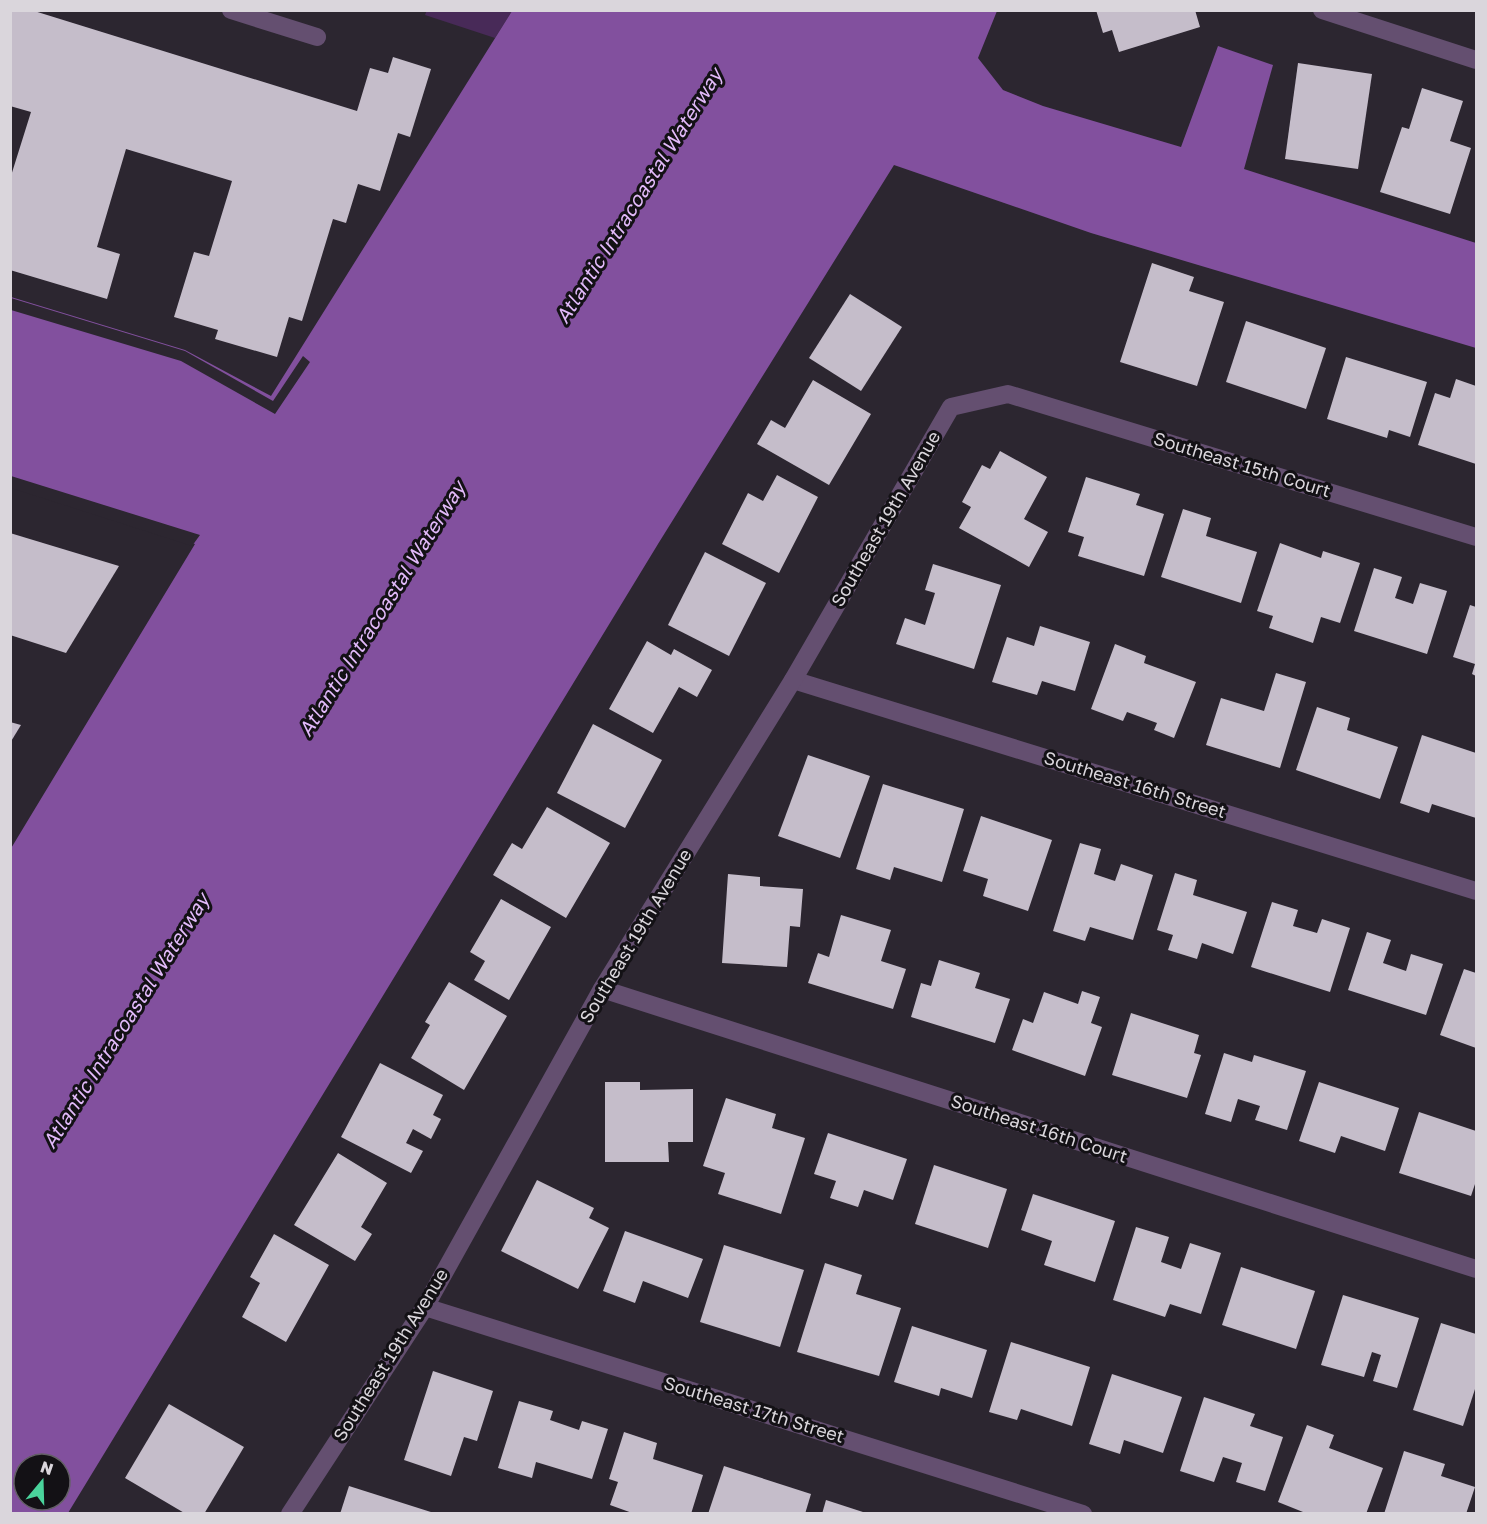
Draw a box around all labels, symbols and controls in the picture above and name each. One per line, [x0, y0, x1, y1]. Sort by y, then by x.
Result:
water label: Atlantic Intracoastal Waterway [550, 61, 729, 328]
street label: Southeast 19th Avenue [826, 427, 944, 610]
street label: Southeast 15th Court [1151, 427, 1333, 501]
water label: Atlantic Intracoastal Waterway [293, 474, 472, 741]
street label: Southeast 16th Street [1042, 746, 1229, 822]
street label: Southeast 19th Avenue [574, 844, 696, 1027]
water label: Atlantic Intracoastal Waterway [37, 886, 216, 1153]
street label: Southeast 16th Court [948, 1089, 1130, 1167]
street label: Southeast 19th Avenue [328, 1264, 452, 1445]
street label: Southeast 17th Street [661, 1371, 847, 1447]
north arrow [12, 1452, 72, 1512]
text: N [38, 1456, 56, 1479]

